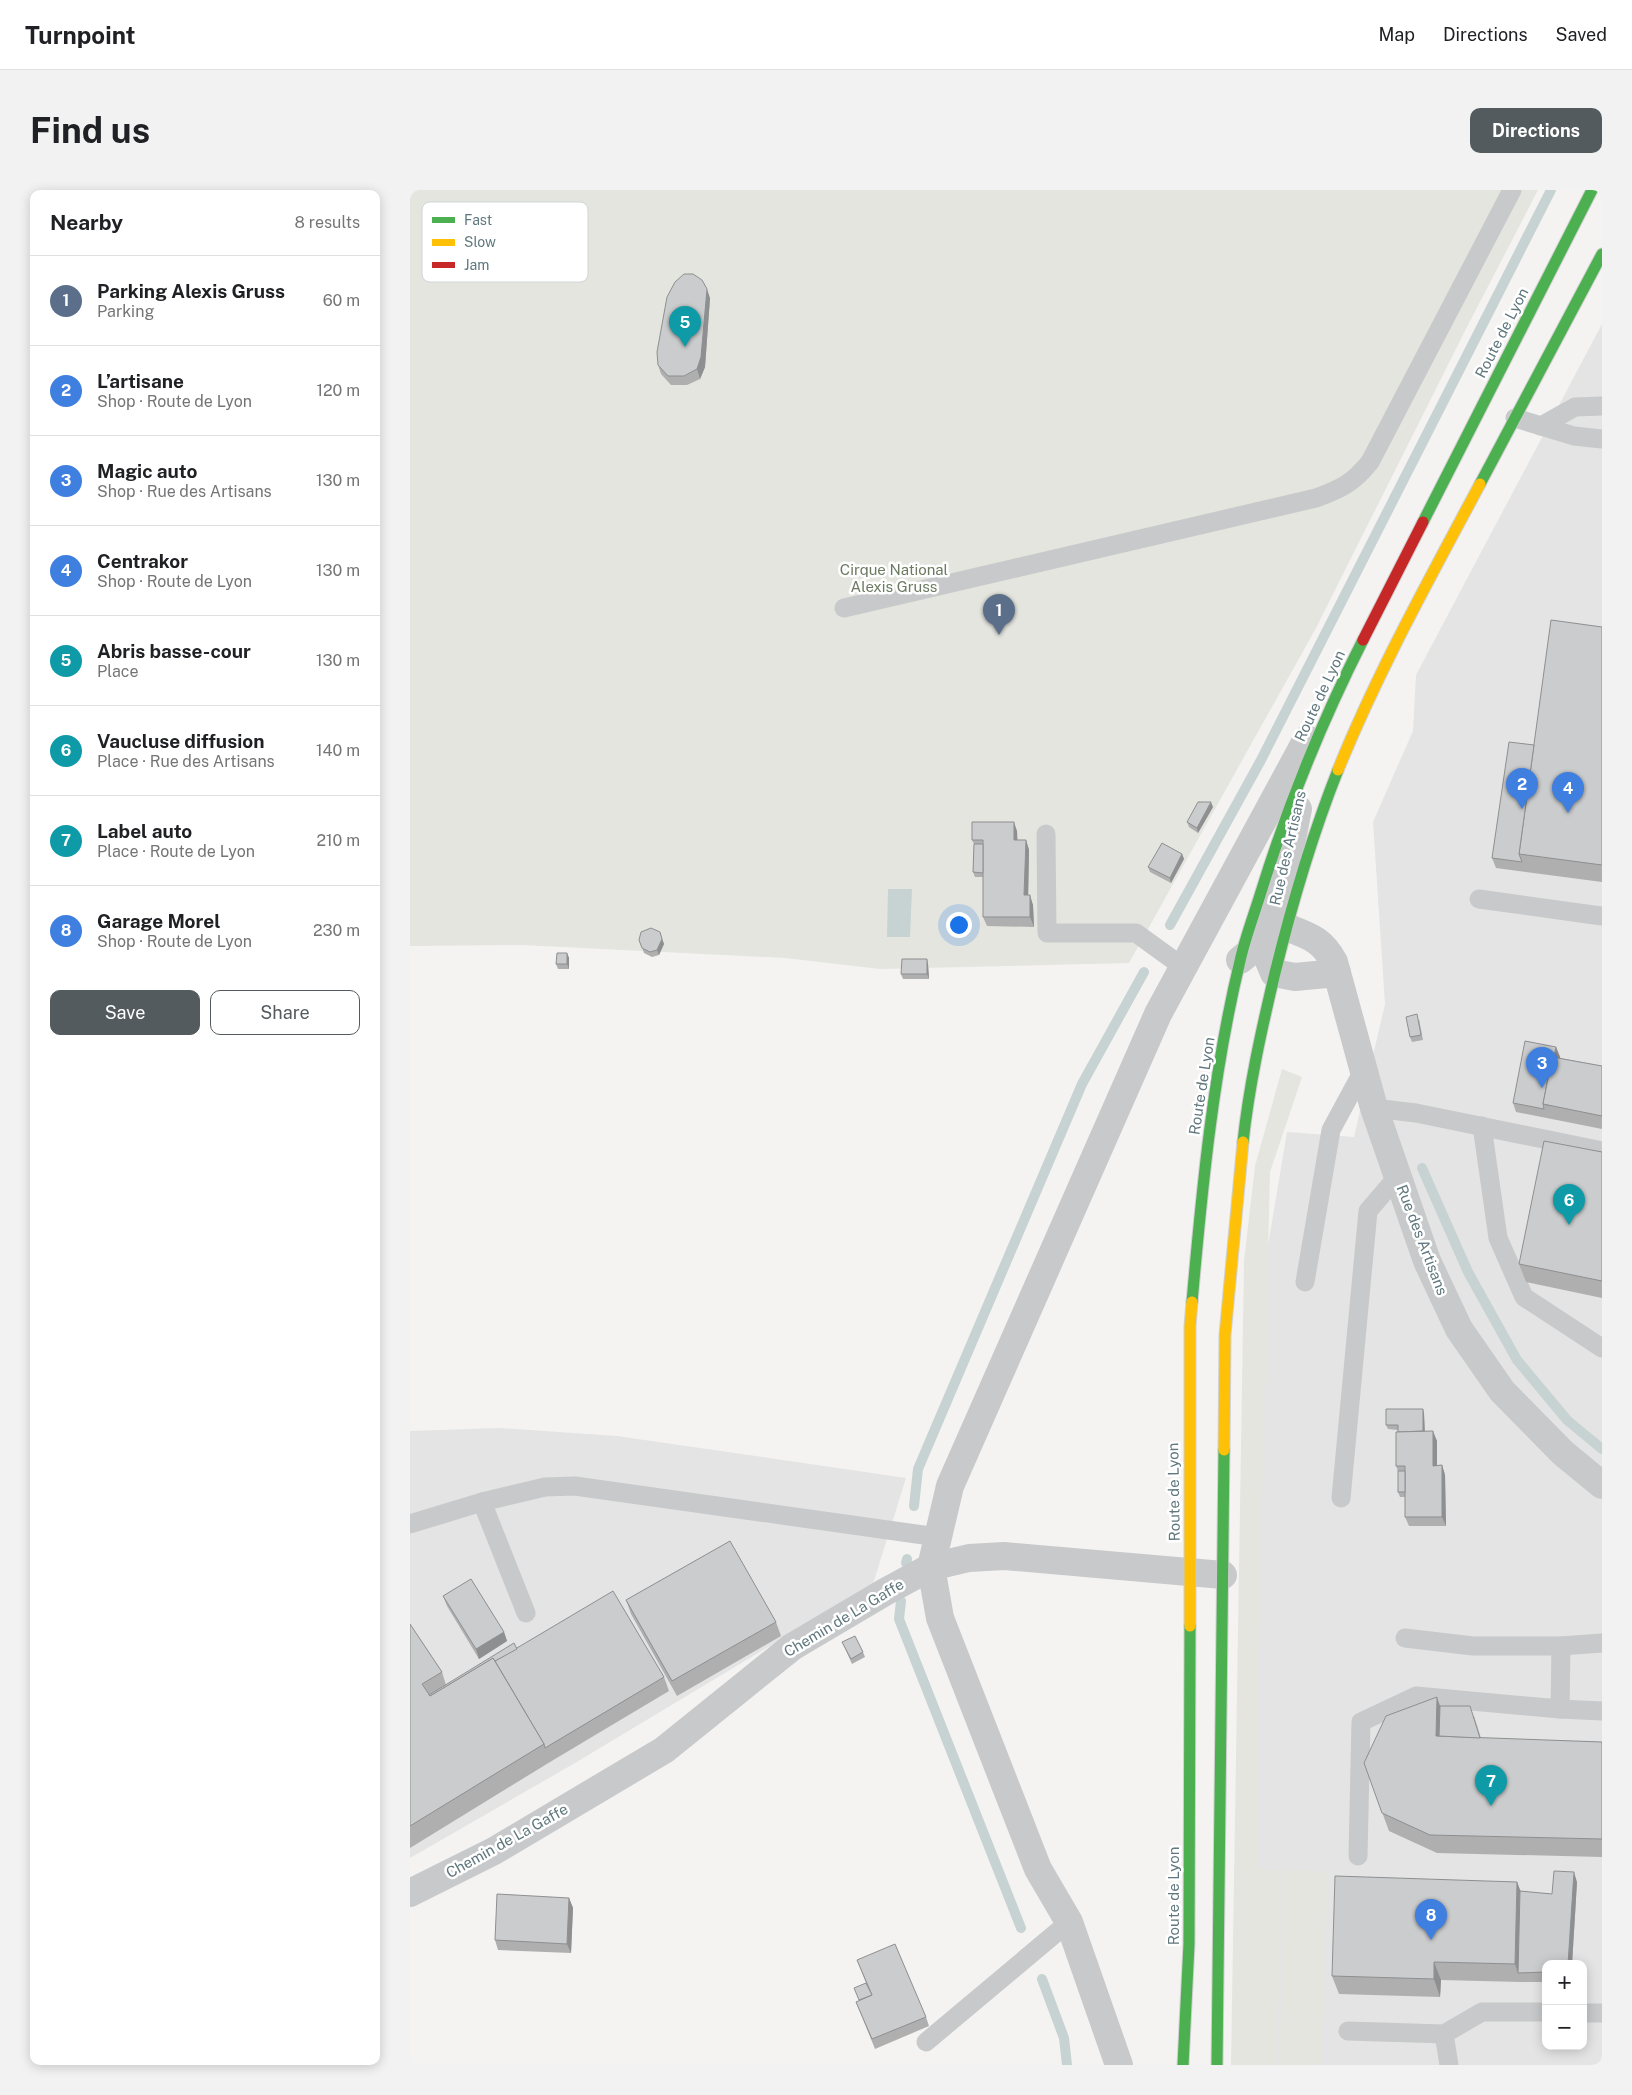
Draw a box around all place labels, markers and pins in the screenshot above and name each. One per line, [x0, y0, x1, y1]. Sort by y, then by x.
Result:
pin: 5 [669, 306, 701, 347]
pin: 1 [983, 594, 1015, 635]
pin: 2 [1506, 768, 1538, 809]
pin: 4 [1552, 772, 1584, 813]
pin: 3 [1526, 1047, 1558, 1088]
pin: 6 [1553, 1184, 1585, 1225]
pin: 7 [1475, 1765, 1507, 1806]
pin: 8 [1415, 1899, 1447, 1940]

